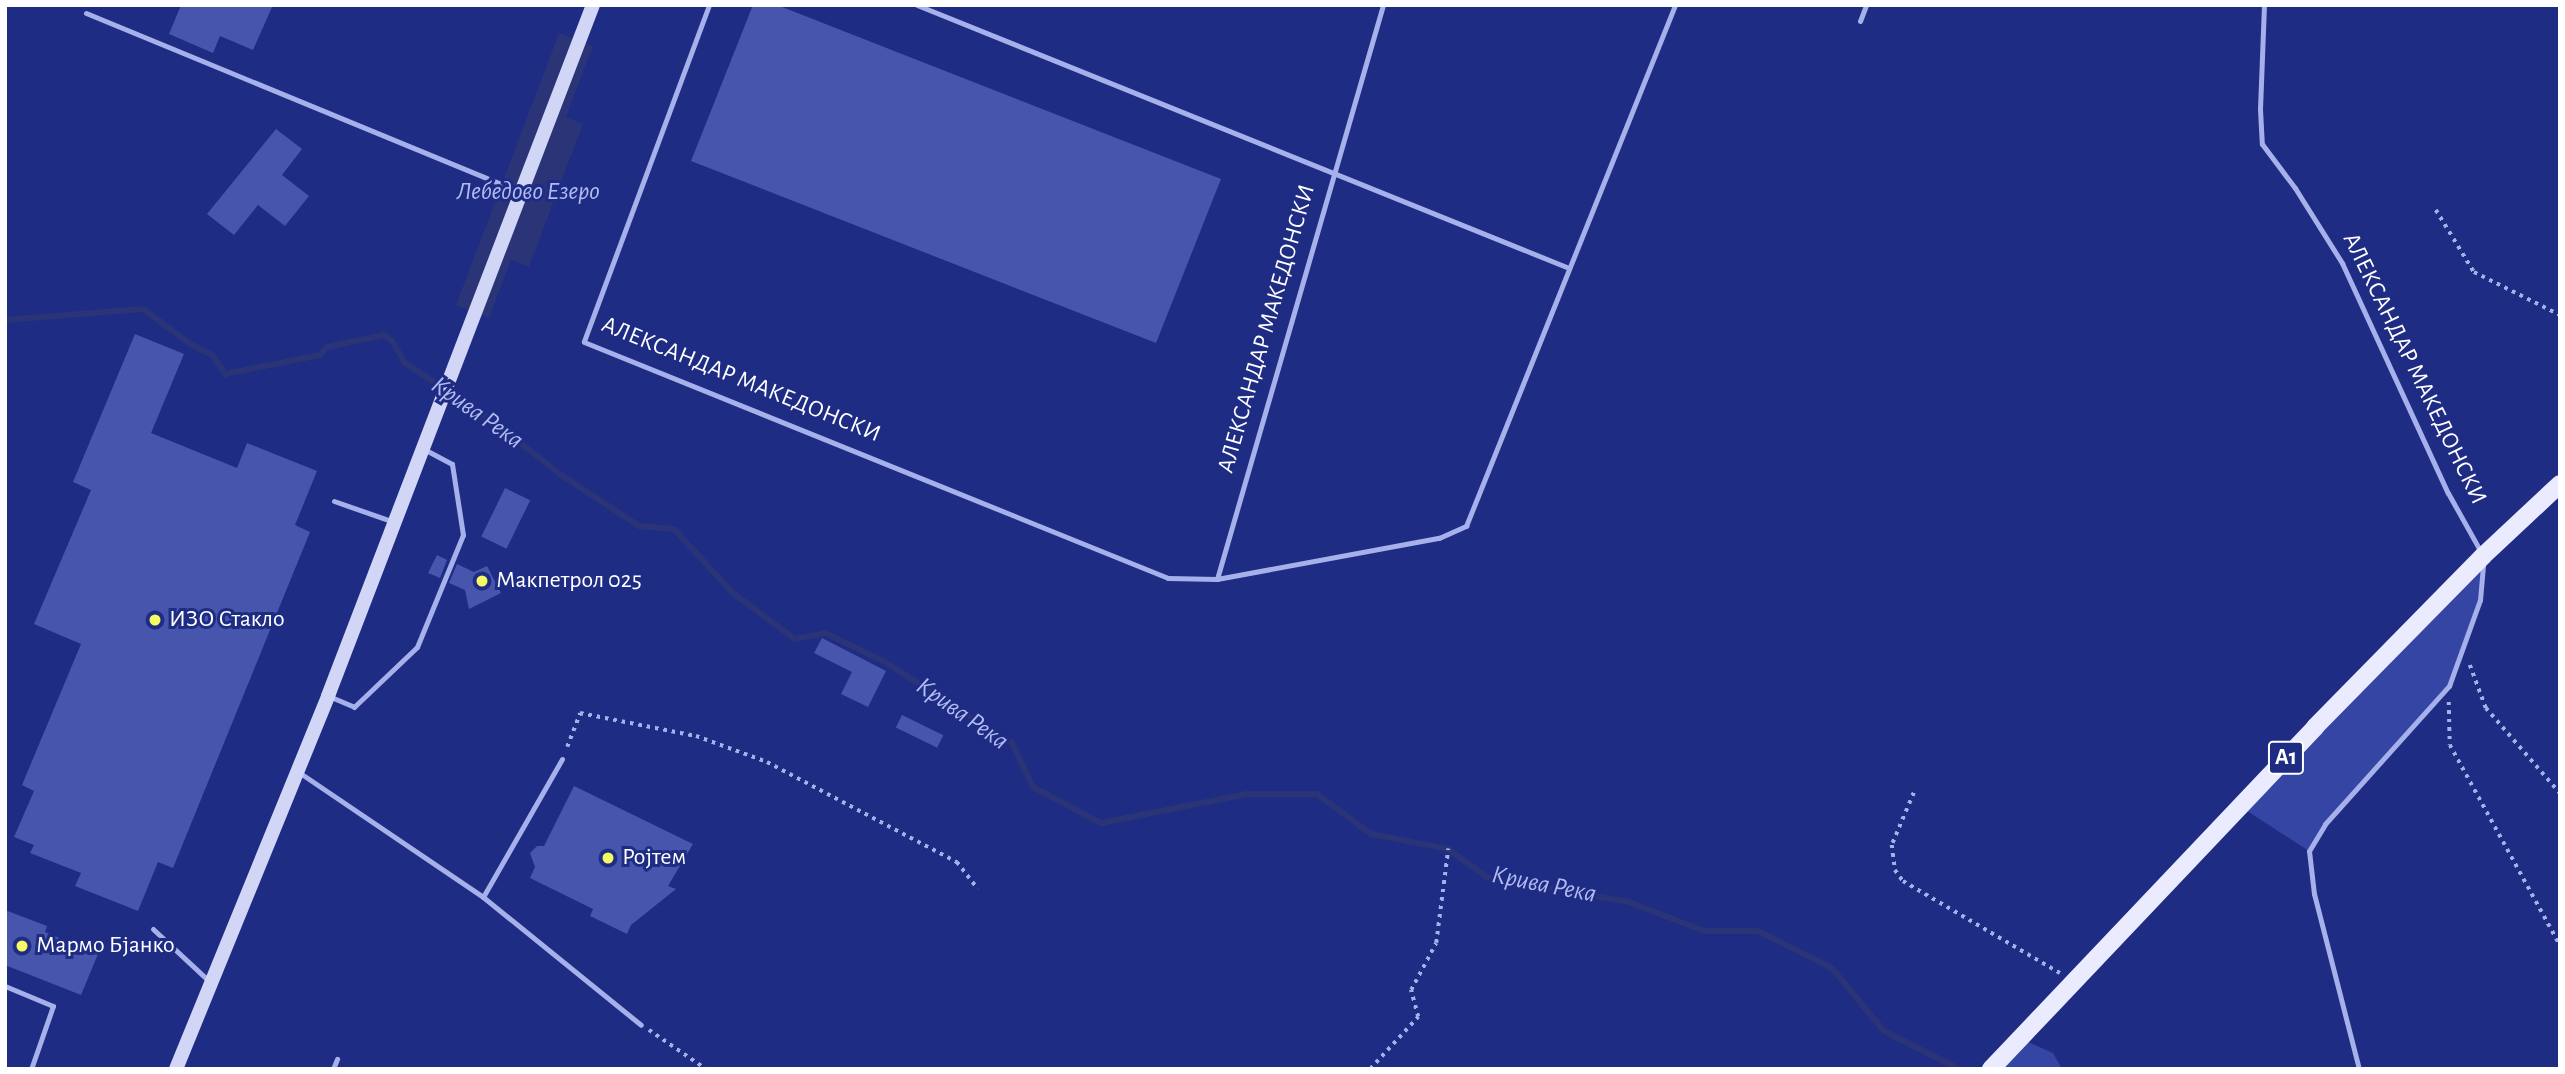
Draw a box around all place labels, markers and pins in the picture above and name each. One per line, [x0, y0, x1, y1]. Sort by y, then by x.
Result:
place label: Макпетрол 025 [496, 567, 642, 595]
marker: Макпетрол 025 [474, 573, 490, 589]
place label: ИЗО Стакло [169, 606, 285, 634]
marker: ИЗО Стакло [147, 612, 163, 628]
place label: Ројтем [622, 844, 686, 872]
marker: Ројтем [600, 850, 616, 866]
place label: Мармо Бјанко [36, 932, 175, 960]
marker: Мармо Бјанко [14, 938, 30, 954]

